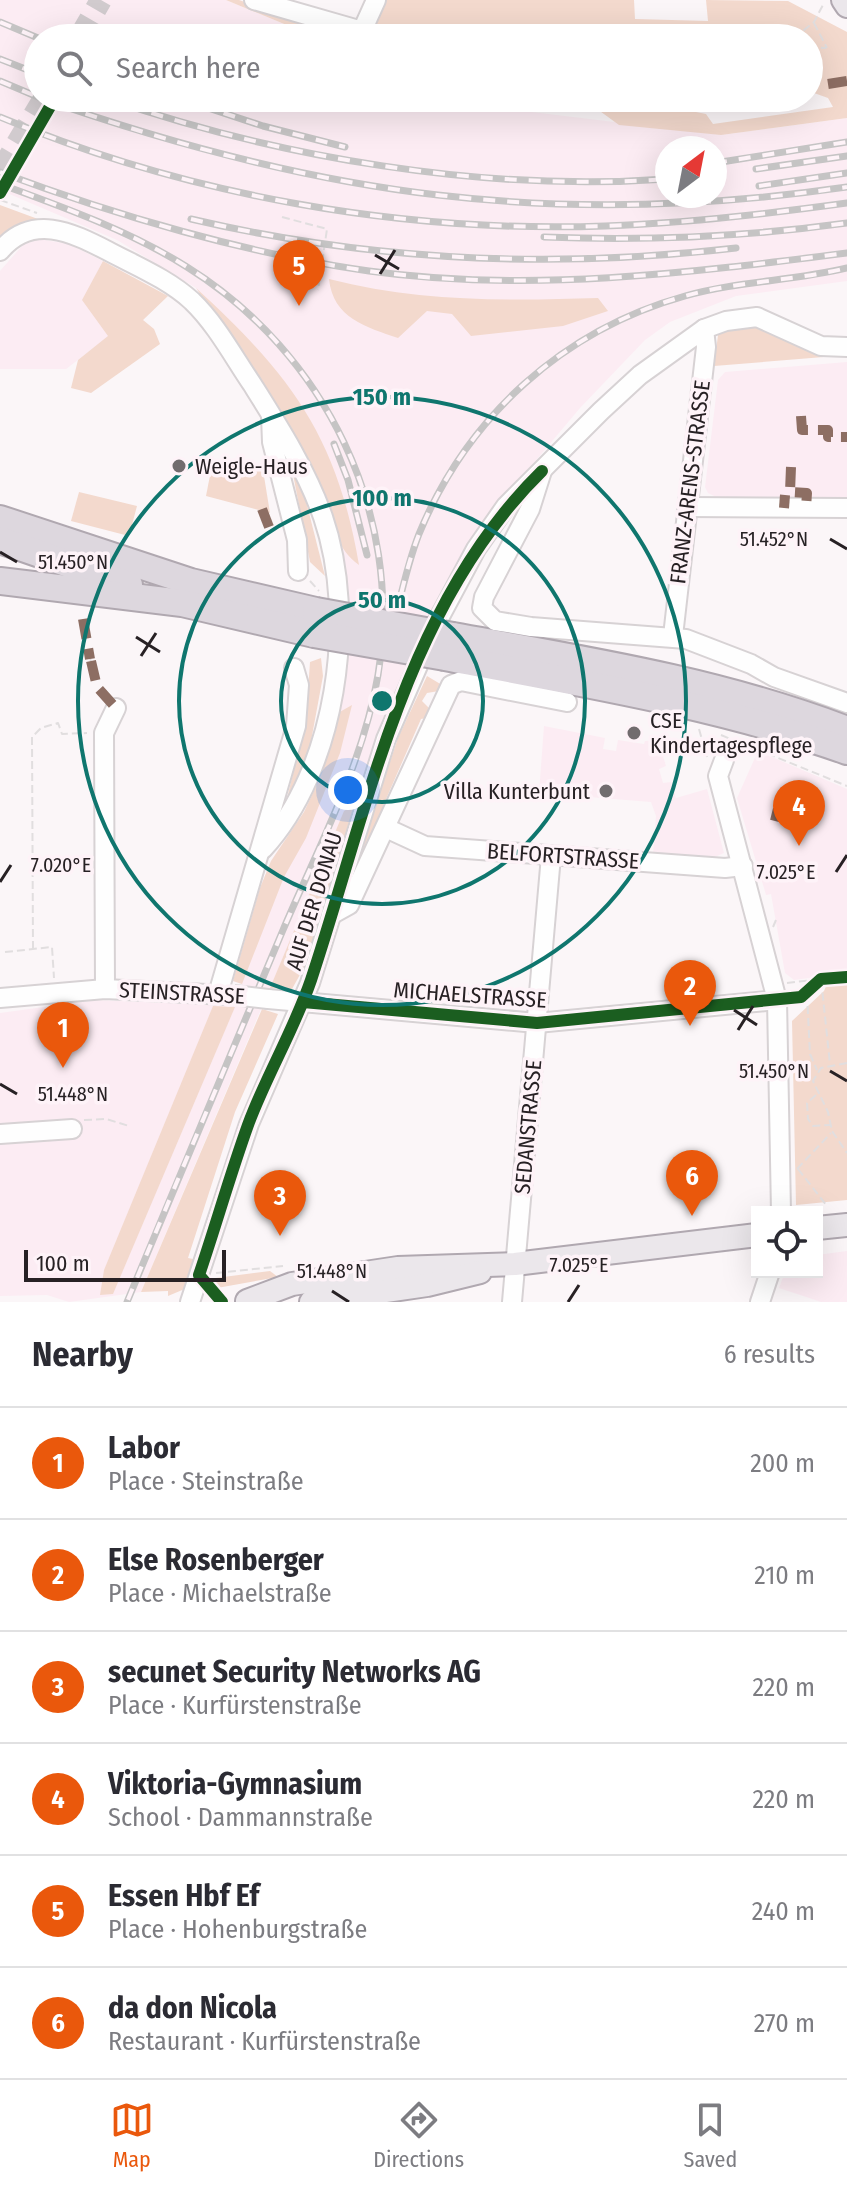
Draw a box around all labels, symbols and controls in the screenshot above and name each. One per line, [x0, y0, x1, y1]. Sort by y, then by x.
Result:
search box [24, 24, 823, 112]
icon: search [52, 46, 96, 90]
text: Search here [116, 50, 261, 86]
north arrow [655, 136, 727, 208]
pin: 5 [273, 240, 325, 306]
street label: FRANZ-ARENS-STRASSE [664, 379, 716, 585]
text: 150 m [353, 383, 411, 411]
place label: Weigle-Haus [195, 453, 308, 480]
marker: Weigle-Haus [170, 457, 188, 475]
text: 100 m [352, 484, 412, 512]
text: 51.452°N [740, 527, 808, 551]
text: 51.450°N [38, 550, 108, 574]
text: 50 m [358, 586, 406, 614]
centre of rings [368, 687, 396, 715]
place label: CSE Kindertagespflege [650, 707, 812, 759]
marker: CSE Kindertagespflege [625, 724, 643, 742]
your location [328, 770, 368, 810]
place label: Villa Kunterbunt [444, 778, 591, 805]
pin: 4 [773, 780, 825, 846]
marker: Villa Kunterbunt [597, 782, 615, 800]
street label: AUF DER DONAU [280, 828, 348, 974]
street label: BELFORTSTRASSE [486, 837, 640, 875]
text: 7.020°E [31, 853, 91, 877]
text: 7.025°E [757, 860, 815, 884]
pin: 2 [664, 960, 716, 1026]
street label: STEINSTRASSE [118, 976, 246, 1010]
street label: MICHAELSTRASSE [393, 976, 547, 1014]
pin: 1 [37, 1002, 89, 1068]
street label: SEDANSTRASSE [509, 1059, 547, 1195]
text: 51.450°N [739, 1059, 809, 1083]
text: 51.448°N [38, 1082, 108, 1106]
pin: 6 [666, 1150, 718, 1216]
pin: 3 [254, 1170, 306, 1236]
map controls [751, 1206, 823, 1278]
button: locate [751, 1206, 823, 1278]
scale bar [24, 1246, 226, 1282]
text: 100 m [36, 1250, 90, 1277]
text: 7.025°E [550, 1253, 608, 1277]
text: 51.448°N [297, 1259, 367, 1283]
text: Nearby [32, 1334, 133, 1375]
text: 6 results [724, 1339, 815, 1370]
text: Labor [108, 1430, 180, 1466]
text: 1 [53, 1448, 64, 1479]
text: 200 m [750, 1448, 815, 1479]
text: Place · Steinstraße [108, 1466, 304, 1497]
text: Else Rosenberger [108, 1542, 324, 1578]
text: 2 [52, 1560, 64, 1591]
text: 210 m [754, 1560, 815, 1591]
text: Place · Michaelstraße [108, 1578, 332, 1609]
text: secunet Security Networks AG [108, 1654, 481, 1690]
text: 3 [52, 1672, 64, 1703]
text: 220 m [752, 1672, 815, 1703]
text: Place · Kurfürstenstraße [108, 1690, 362, 1721]
text: Viktoria-Gymnasium [108, 1766, 362, 1802]
text: 4 [51, 1784, 65, 1815]
text: 220 m [752, 1784, 815, 1815]
text: School · Dammannstraße [108, 1802, 373, 1833]
text: Essen Hbf Ef [108, 1878, 259, 1914]
text: 5 [52, 1896, 64, 1927]
text: 240 m [752, 1896, 815, 1927]
text: Place · Hohenburgstraße [108, 1914, 367, 1945]
text: da don Nicola [108, 1990, 277, 2026]
text: 6 [51, 2008, 65, 2039]
text: 270 m [754, 2008, 815, 2039]
text: Restaurant · Kurfürstenstraße [108, 2026, 421, 2057]
tab: Map [110, 2098, 154, 2173]
tab: Directions [373, 2098, 464, 2173]
tab: Saved [684, 2098, 737, 2173]

